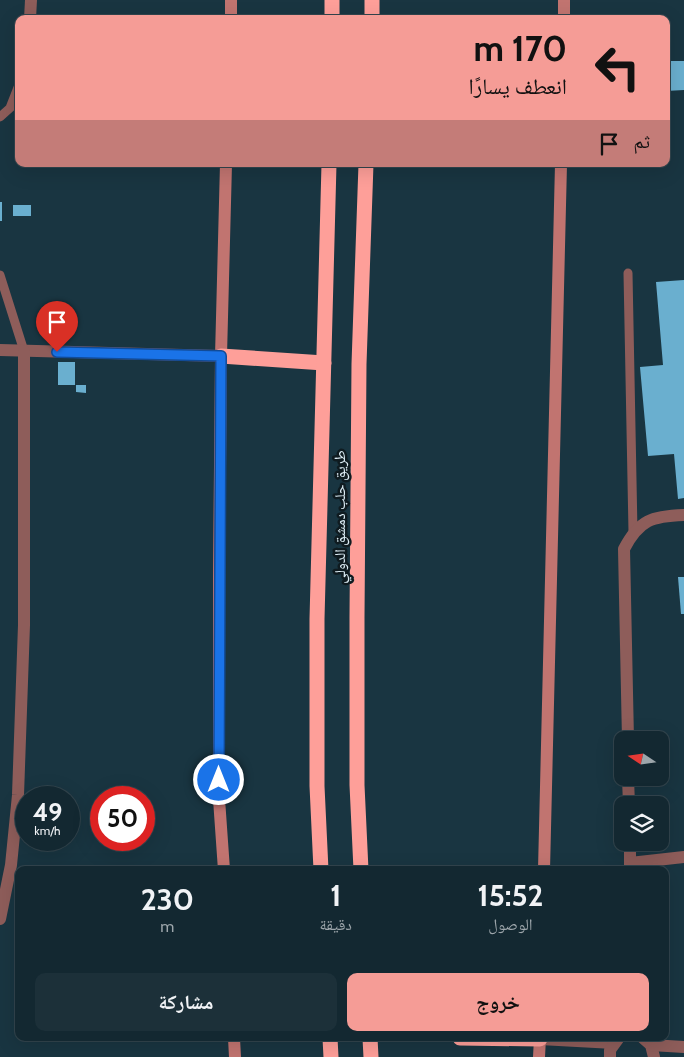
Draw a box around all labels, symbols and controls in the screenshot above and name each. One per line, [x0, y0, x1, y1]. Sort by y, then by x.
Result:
text: 170 m [474, 27, 567, 70]
icon: left [585, 35, 650, 100]
text: انعطف يسارًا [468, 73, 567, 100]
icon: arrive [595, 130, 623, 158]
text: ثم [633, 130, 650, 153]
pin [36, 301, 78, 352]
icon: arrive [43, 308, 71, 336]
street label: طريق حلب دمشق الدولي [331, 450, 352, 584]
north arrow [614, 731, 669, 786]
map controls [614, 731, 669, 851]
position arrow [192, 753, 244, 805]
speed limit sign: 50 [90, 786, 155, 851]
button: layers [614, 796, 669, 851]
text: 49 [33, 797, 62, 827]
text: km/h [34, 823, 61, 838]
text: 1 [330, 877, 341, 914]
text: 15:52 [478, 877, 543, 914]
text: 230 [141, 881, 194, 918]
text: دقيقة [319, 915, 352, 934]
text: الوصول [488, 915, 533, 934]
text: m [160, 917, 174, 936]
button: مشاركة [35, 973, 337, 1031]
button: خروج [347, 973, 649, 1031]

